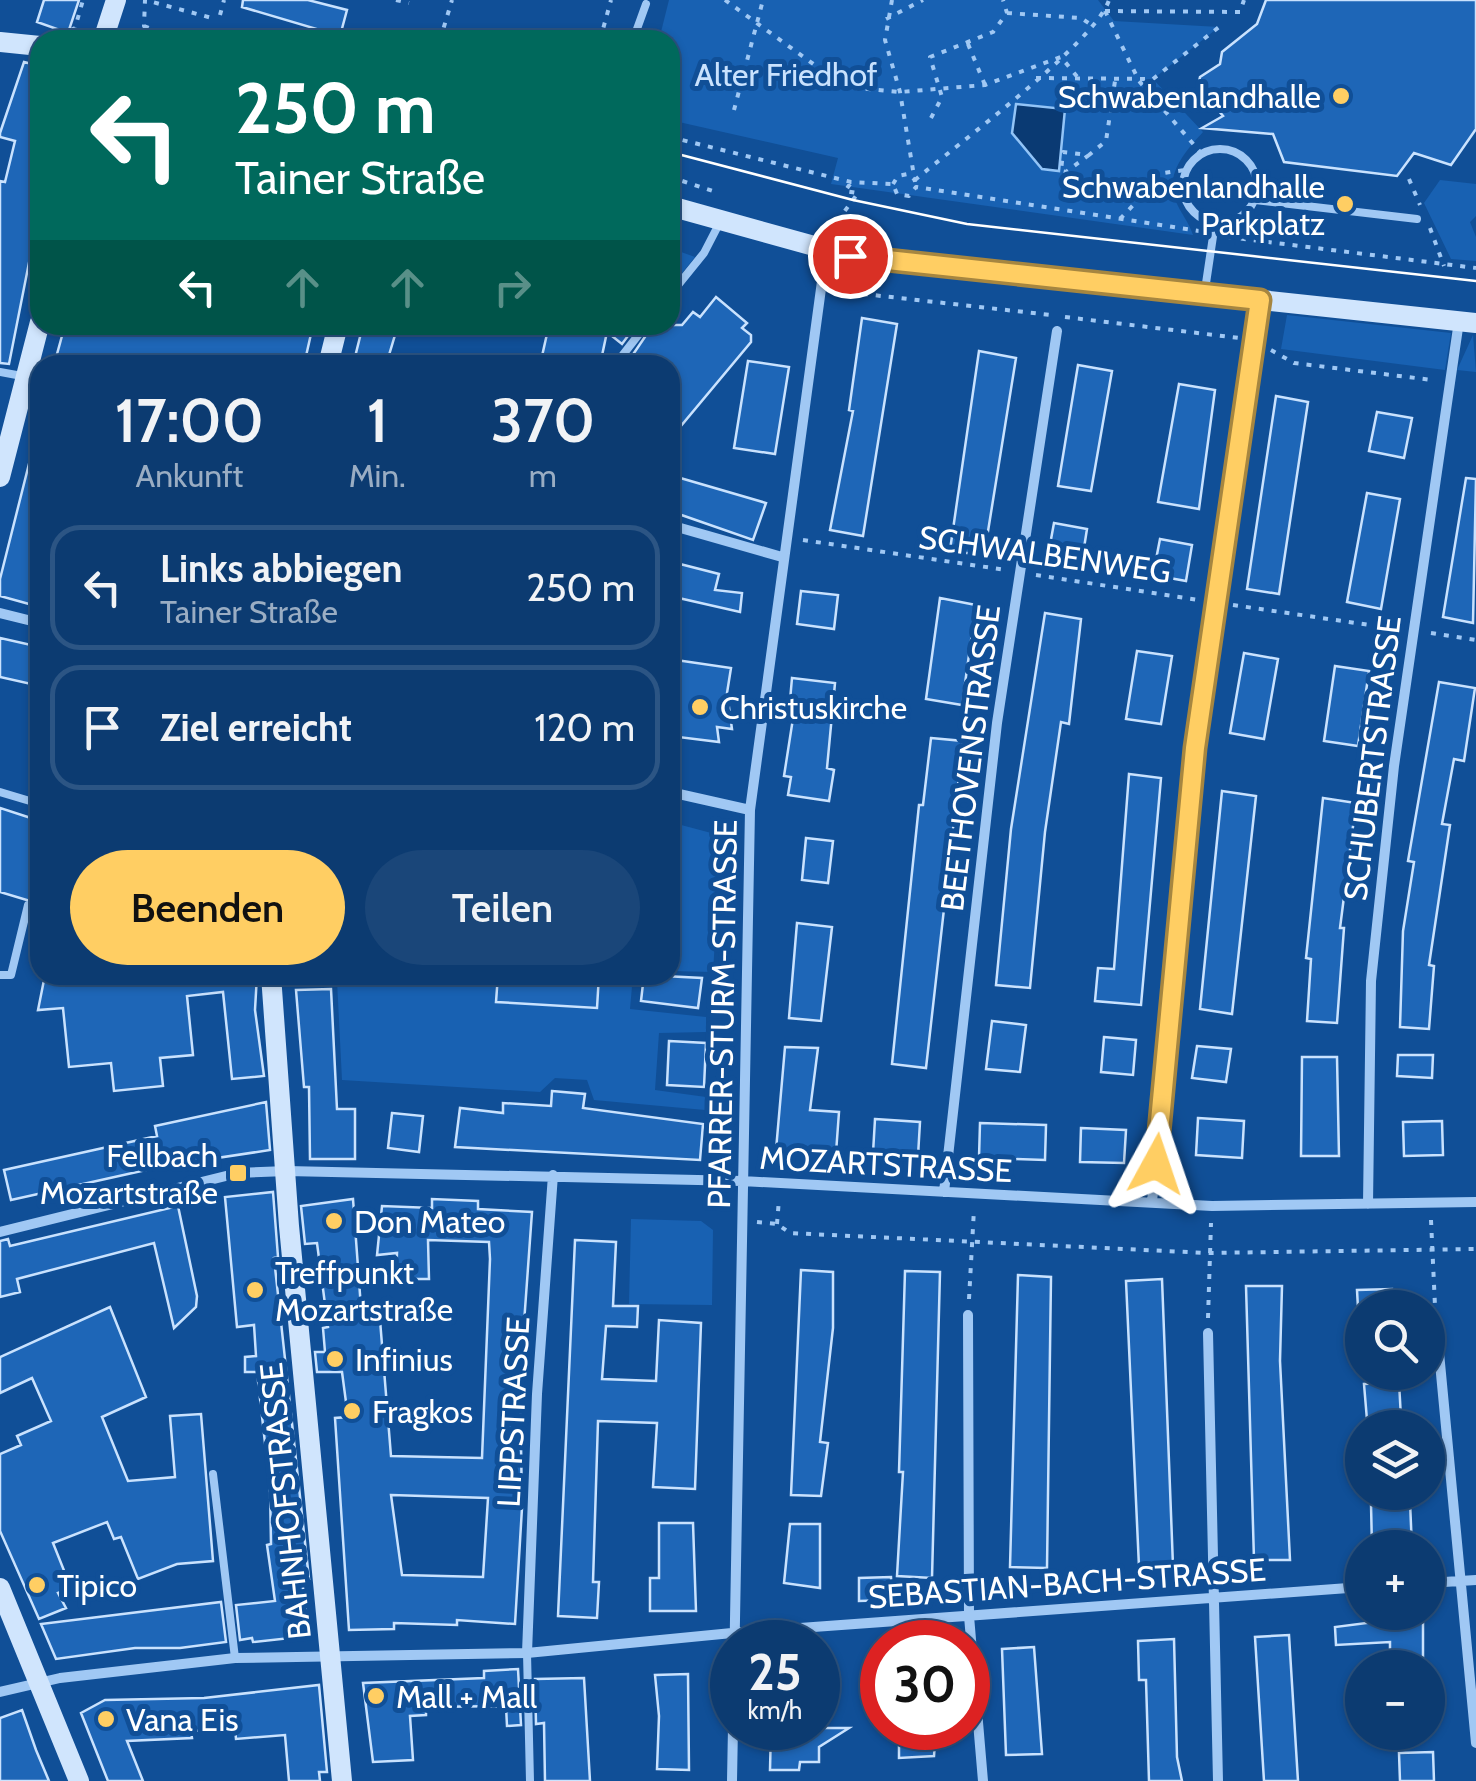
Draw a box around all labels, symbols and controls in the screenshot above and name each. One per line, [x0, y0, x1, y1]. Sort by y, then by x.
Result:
park label: Alter Friedhof [695, 55, 878, 94]
text: 250 m [235, 65, 436, 151]
icon: left [70, 70, 200, 200]
place label: Schwabenlandhalle [1058, 77, 1321, 116]
marker: Schwabenlandhalle [1330, 85, 1352, 107]
text: Tainer Straße [235, 151, 485, 205]
place label: Schwabenlandhalle Parkplatz [1062, 167, 1325, 243]
marker: Schwabenlandhalle Parkplatz [1334, 193, 1356, 215]
pin [808, 214, 893, 299]
icon: arrive [823, 229, 878, 284]
icon: left [170, 260, 225, 315]
icon: ahead [275, 260, 330, 315]
icon: ahead [380, 260, 435, 315]
icon: right [485, 260, 540, 315]
text: 17:00 [115, 384, 264, 457]
text: 1 [367, 384, 388, 457]
text: 370 [491, 384, 595, 457]
text: Ankunft [135, 456, 243, 495]
text: Min. [349, 456, 406, 495]
text: m [529, 456, 557, 495]
street label: SCHWALBENWEG [916, 517, 1174, 591]
text: Links abbiegen [160, 545, 403, 592]
icon: left [75, 560, 130, 615]
text: 250 m [526, 564, 635, 611]
text: Tainer Straße [160, 592, 338, 631]
street label: BEETHOVENSTRASSE [932, 603, 1008, 913]
street label: SCHUBERTSTRASSE [1335, 613, 1409, 903]
place label: Christuskirche [720, 688, 907, 727]
marker: Christuskirche [689, 696, 711, 718]
icon: arrive [75, 700, 130, 755]
text: Ziel erreicht [160, 704, 352, 751]
text: 120 m [534, 704, 635, 751]
street label: PFARRER-STURM-STRASSE [699, 819, 745, 1209]
button: Beenden [70, 850, 345, 965]
button: Teilen [365, 850, 640, 965]
position arrow [1104, 1112, 1208, 1216]
place label: Fellbach Mozartstraße [40, 1136, 218, 1212]
street label: MOZARTSTRASSE [759, 1138, 1013, 1190]
marker: Fellbach Mozartstraße [227, 1162, 249, 1184]
place label: Don Mateo [354, 1202, 505, 1241]
marker: Don Mateo [323, 1210, 345, 1232]
place label: Treffpunkt Mozartstraße [275, 1253, 453, 1329]
marker: Treffpunkt Mozartstraße [244, 1279, 266, 1301]
map controls [1345, 1290, 1445, 1750]
button: search [1345, 1290, 1445, 1390]
street label: LIPPSTRASSE [489, 1316, 537, 1508]
place label: Infinius [355, 1340, 453, 1379]
marker: Infinius [324, 1348, 346, 1370]
street label: BAHNHOFSTRASSE [251, 1361, 319, 1641]
place label: Fragkos [372, 1392, 473, 1431]
marker: Fragkos [341, 1400, 363, 1422]
button: layers [1345, 1410, 1445, 1510]
button: + [1345, 1530, 1445, 1630]
street label: SEBASTIAN-BACH-STRASSE [867, 1550, 1267, 1616]
place label: Tipico [57, 1566, 137, 1605]
marker: Tipico [26, 1574, 48, 1596]
speed limit sign: 30 [860, 1620, 990, 1750]
text: 25 [748, 1642, 802, 1703]
button: − [1345, 1650, 1445, 1750]
place label: Mall + Mall [396, 1677, 538, 1716]
marker: Mall + Mall [365, 1685, 387, 1707]
text: km/h [748, 1695, 802, 1725]
place label: Vana Eis [126, 1700, 238, 1739]
marker: Vana Eis [95, 1708, 117, 1730]

